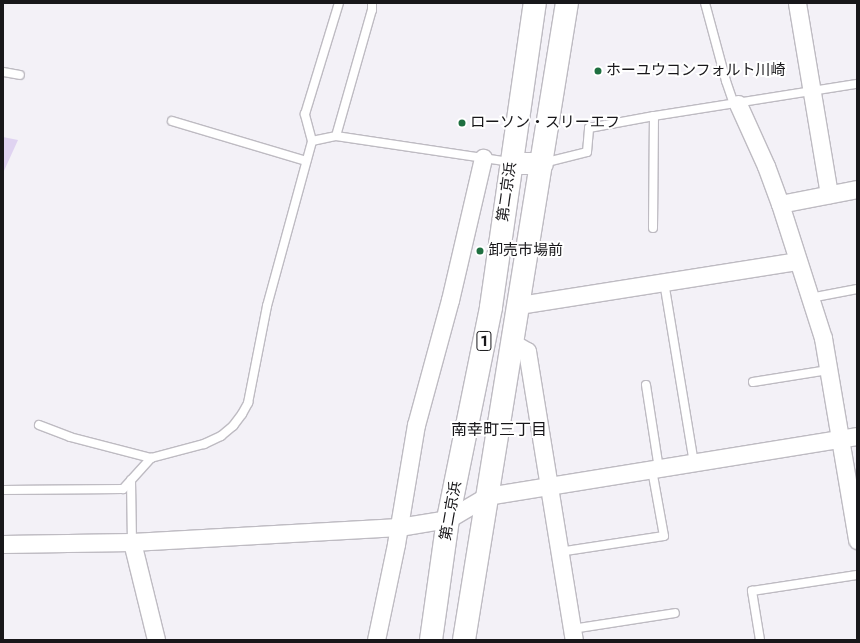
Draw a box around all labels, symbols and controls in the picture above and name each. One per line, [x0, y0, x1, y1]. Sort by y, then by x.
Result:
place label: ホーユウコンフォルト川崎 [606, 62, 786, 80]
marker: ホーユウコンフォルト川崎 [593, 66, 603, 76]
place label: ローソン・スリーエフ [470, 114, 620, 132]
marker: ローソン・スリーエフ [457, 118, 467, 128]
street label: 第二京浜 [494, 161, 520, 223]
place label: 卸売市場前 [488, 242, 563, 260]
marker: 卸売市場前 [475, 246, 485, 256]
road number: 1 [476, 329, 492, 353]
district label: 南幸町三丁目 [451, 420, 547, 440]
street label: 第二京浜 [437, 480, 465, 542]

